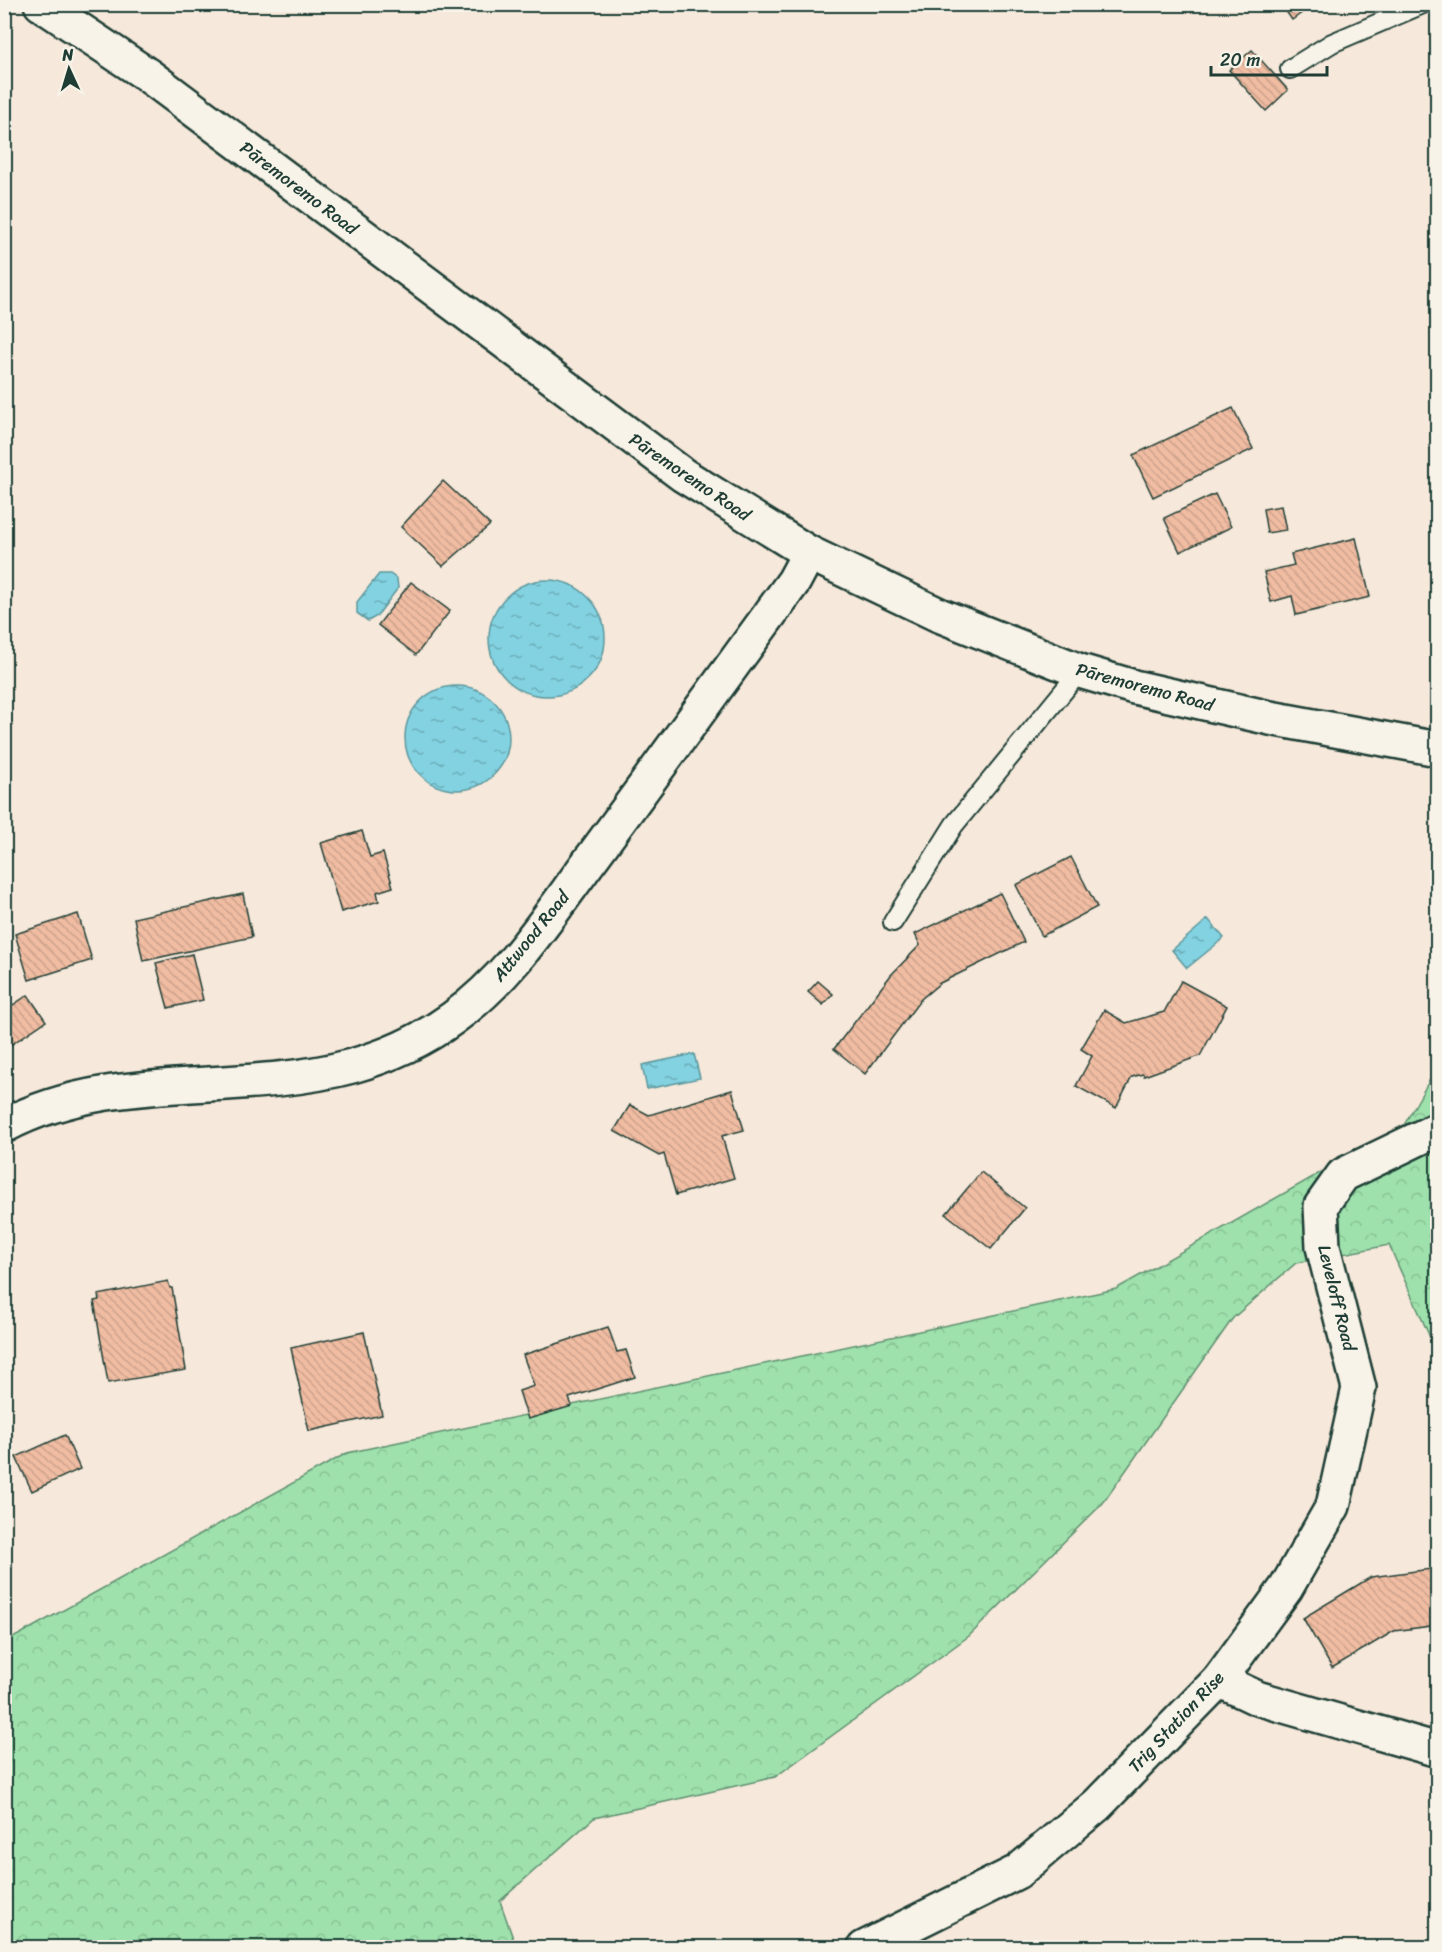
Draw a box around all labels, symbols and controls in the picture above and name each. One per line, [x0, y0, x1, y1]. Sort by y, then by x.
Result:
north arrow [39, 39, 99, 99]
scale bar [1211, 39, 1326, 77]
text: N [60, 40, 75, 69]
text: 20 m [1220, 44, 1260, 76]
street label: Pāremoremo Road [233, 133, 366, 244]
street label: Pāremoremo Road [622, 424, 759, 531]
street label: Pāremoremo Road [1072, 653, 1219, 721]
street label: Attwood Road [483, 882, 579, 990]
street label: Leveloff Road [1308, 1242, 1366, 1356]
street label: Trig Station Rise [1120, 1663, 1232, 1781]

